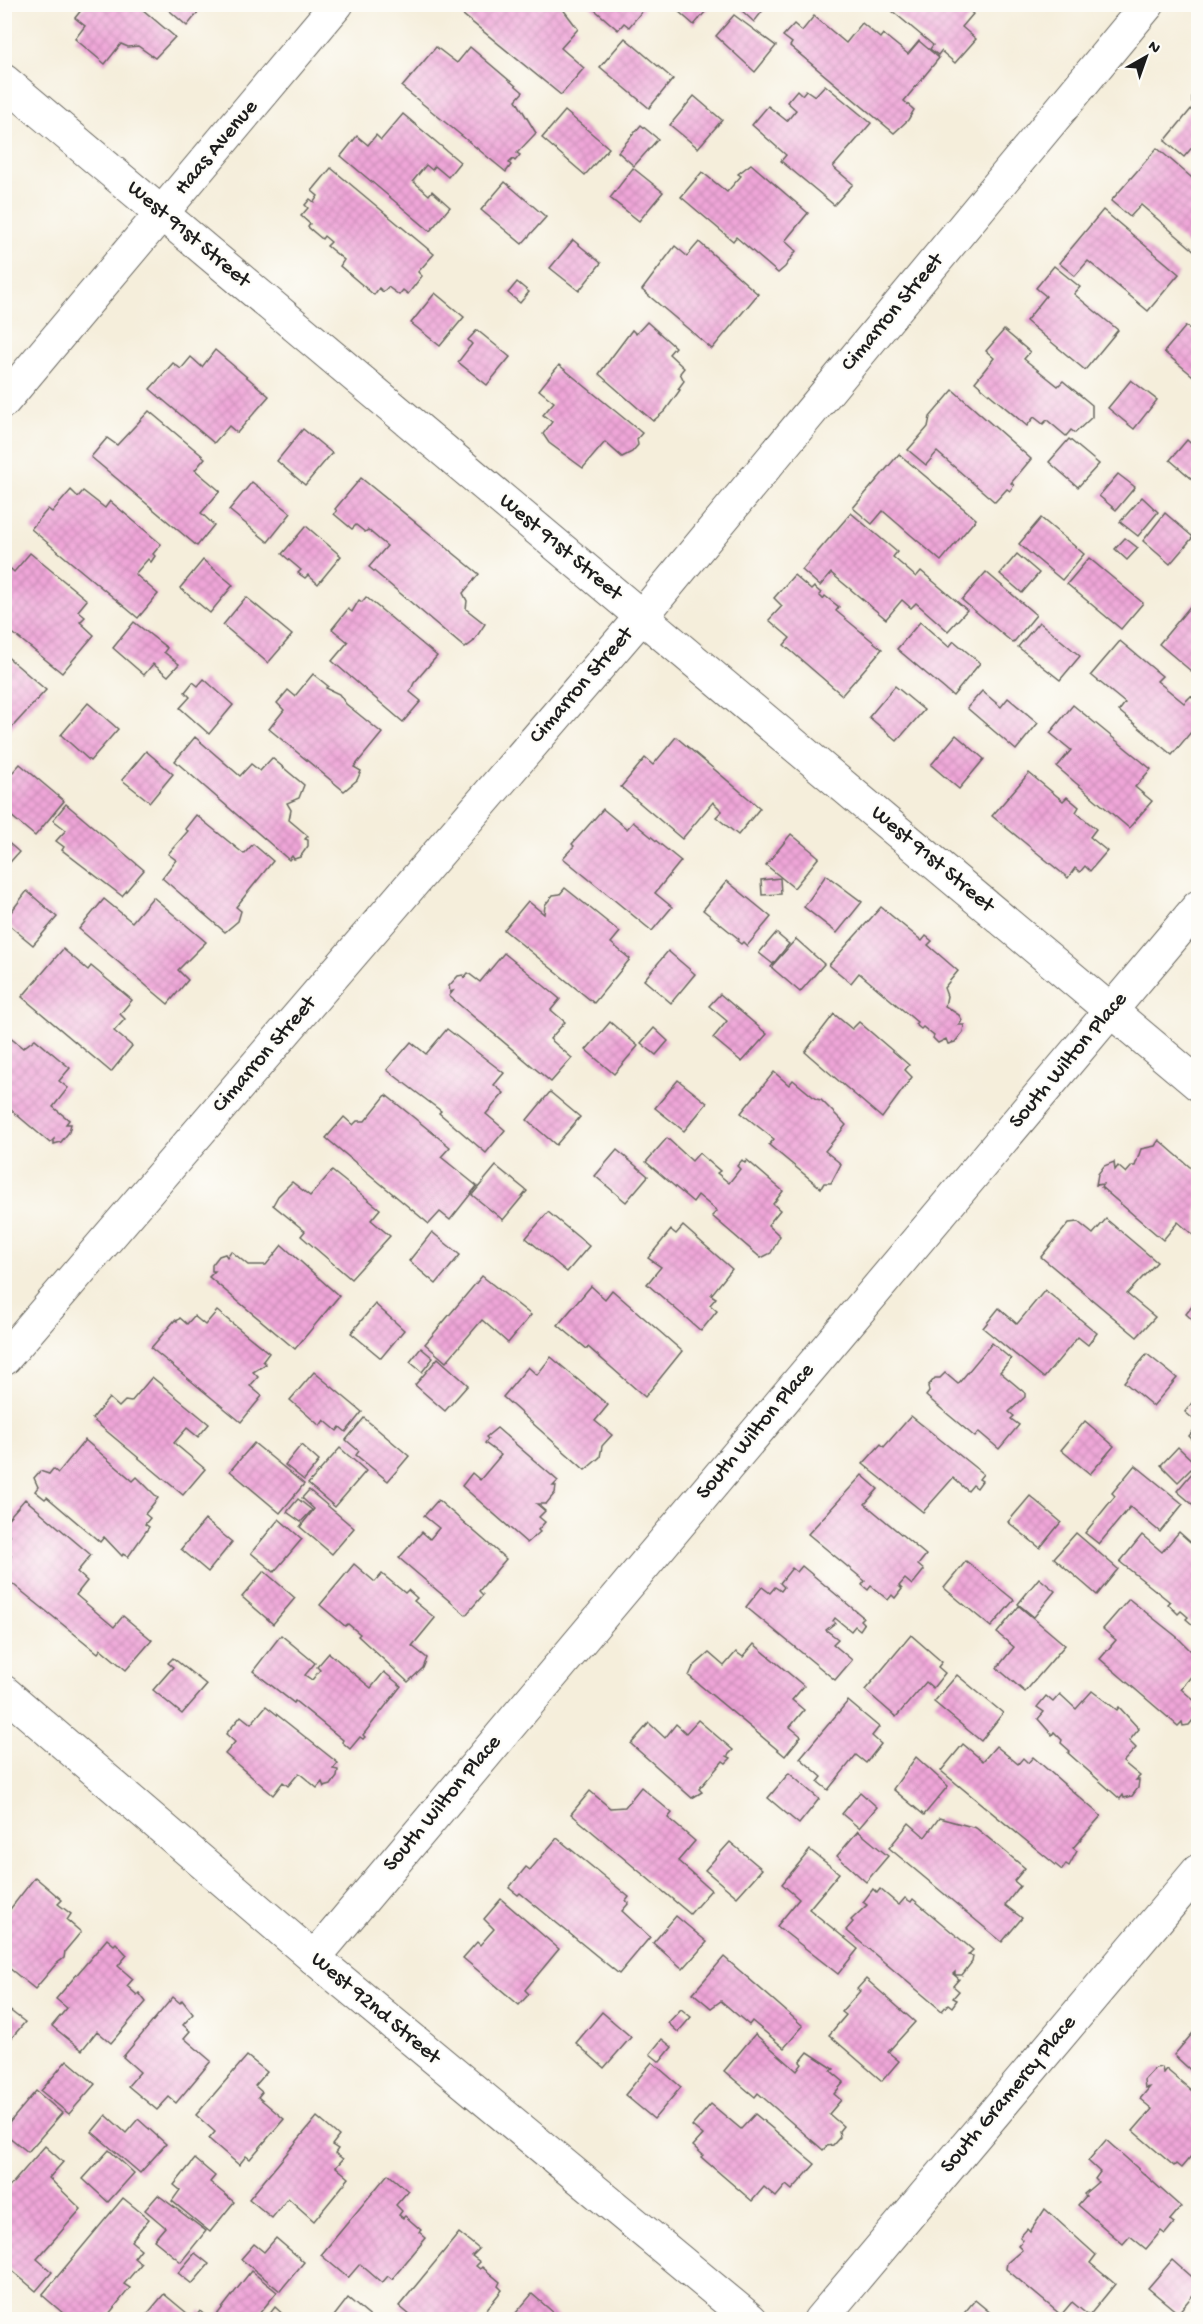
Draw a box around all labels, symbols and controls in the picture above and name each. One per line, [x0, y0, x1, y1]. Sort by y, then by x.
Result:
north arrow [1116, 27, 1176, 87]
text: N [1143, 38, 1164, 59]
street label: Haas Avenue [170, 95, 265, 201]
street label: West 91st Street [121, 176, 257, 295]
street label: Cimarron Street [836, 247, 951, 377]
street label: West 91st Street [493, 489, 629, 608]
street label: Cimarron Street [524, 621, 641, 750]
street label: West 91st Street [865, 801, 1001, 920]
street label: South Wilton Place [1004, 987, 1134, 1135]
street label: Cimarron Street [207, 990, 324, 1119]
street label: South Wilton Place [691, 1358, 821, 1506]
street label: South Wilton Place [378, 1730, 508, 1878]
street label: West 92nd Street [305, 1947, 447, 2072]
street label: South Gramercy Place [935, 2010, 1083, 2179]

